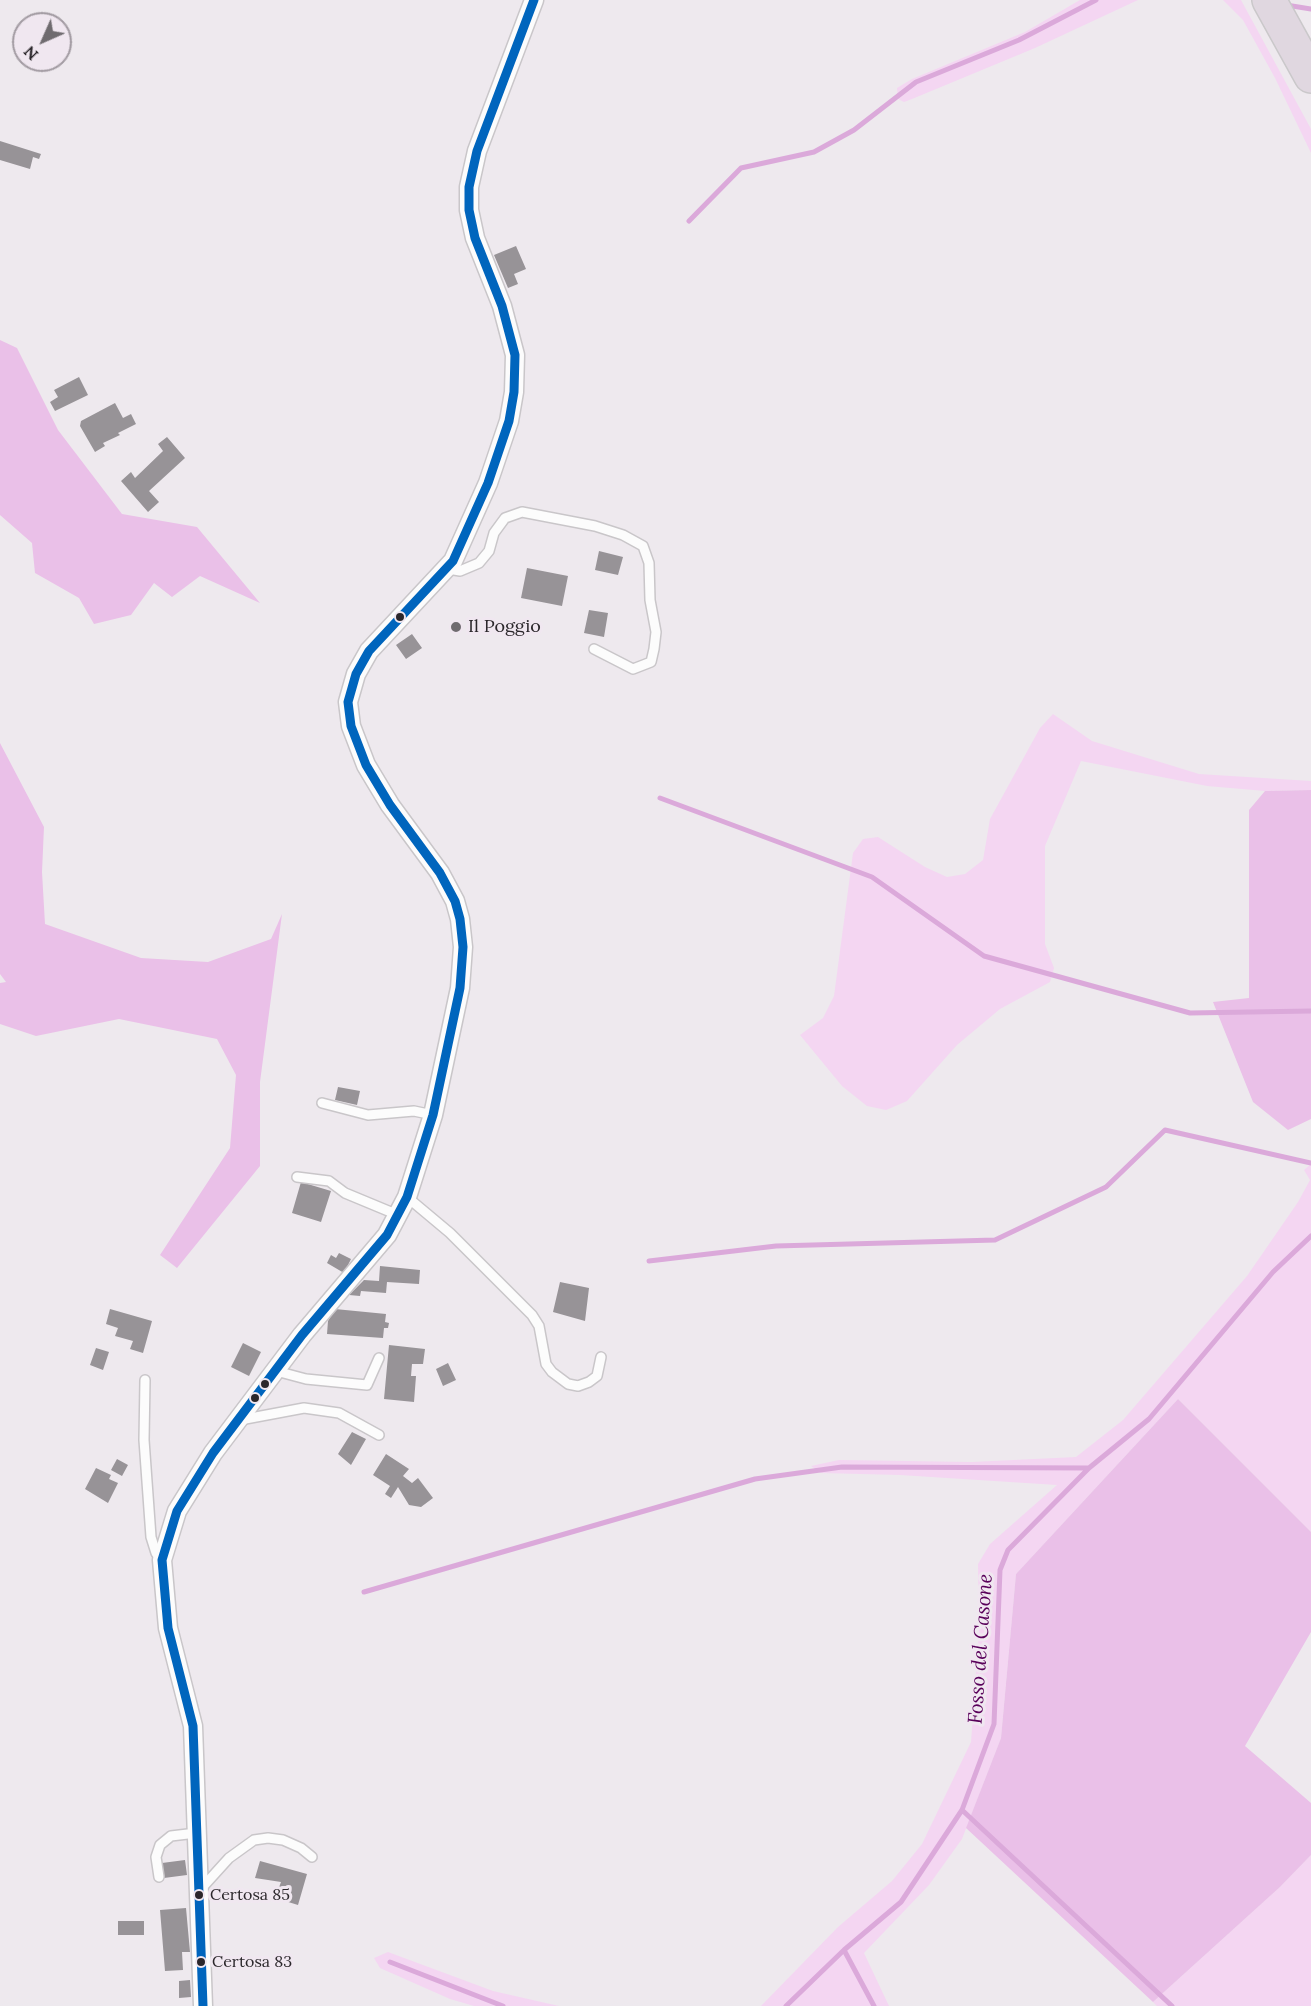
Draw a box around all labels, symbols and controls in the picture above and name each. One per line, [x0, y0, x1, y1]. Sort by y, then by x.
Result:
north arrow [12, 12, 72, 72]
text: N [19, 42, 42, 65]
unlabelled marker [394, 611, 406, 623]
place label: Il Poggio [468, 616, 541, 638]
marker: Il Poggio [449, 620, 463, 634]
unlabelled marker [259, 1378, 271, 1390]
unlabelled marker [249, 1392, 261, 1404]
water label: Fosso del Casone [964, 1573, 998, 1725]
place label: Certosa 85 [210, 1885, 290, 1905]
marker: Certosa 85 [193, 1889, 205, 1901]
place label: Certosa 83 [212, 1952, 292, 1972]
marker: Certosa 83 [195, 1956, 207, 1968]

